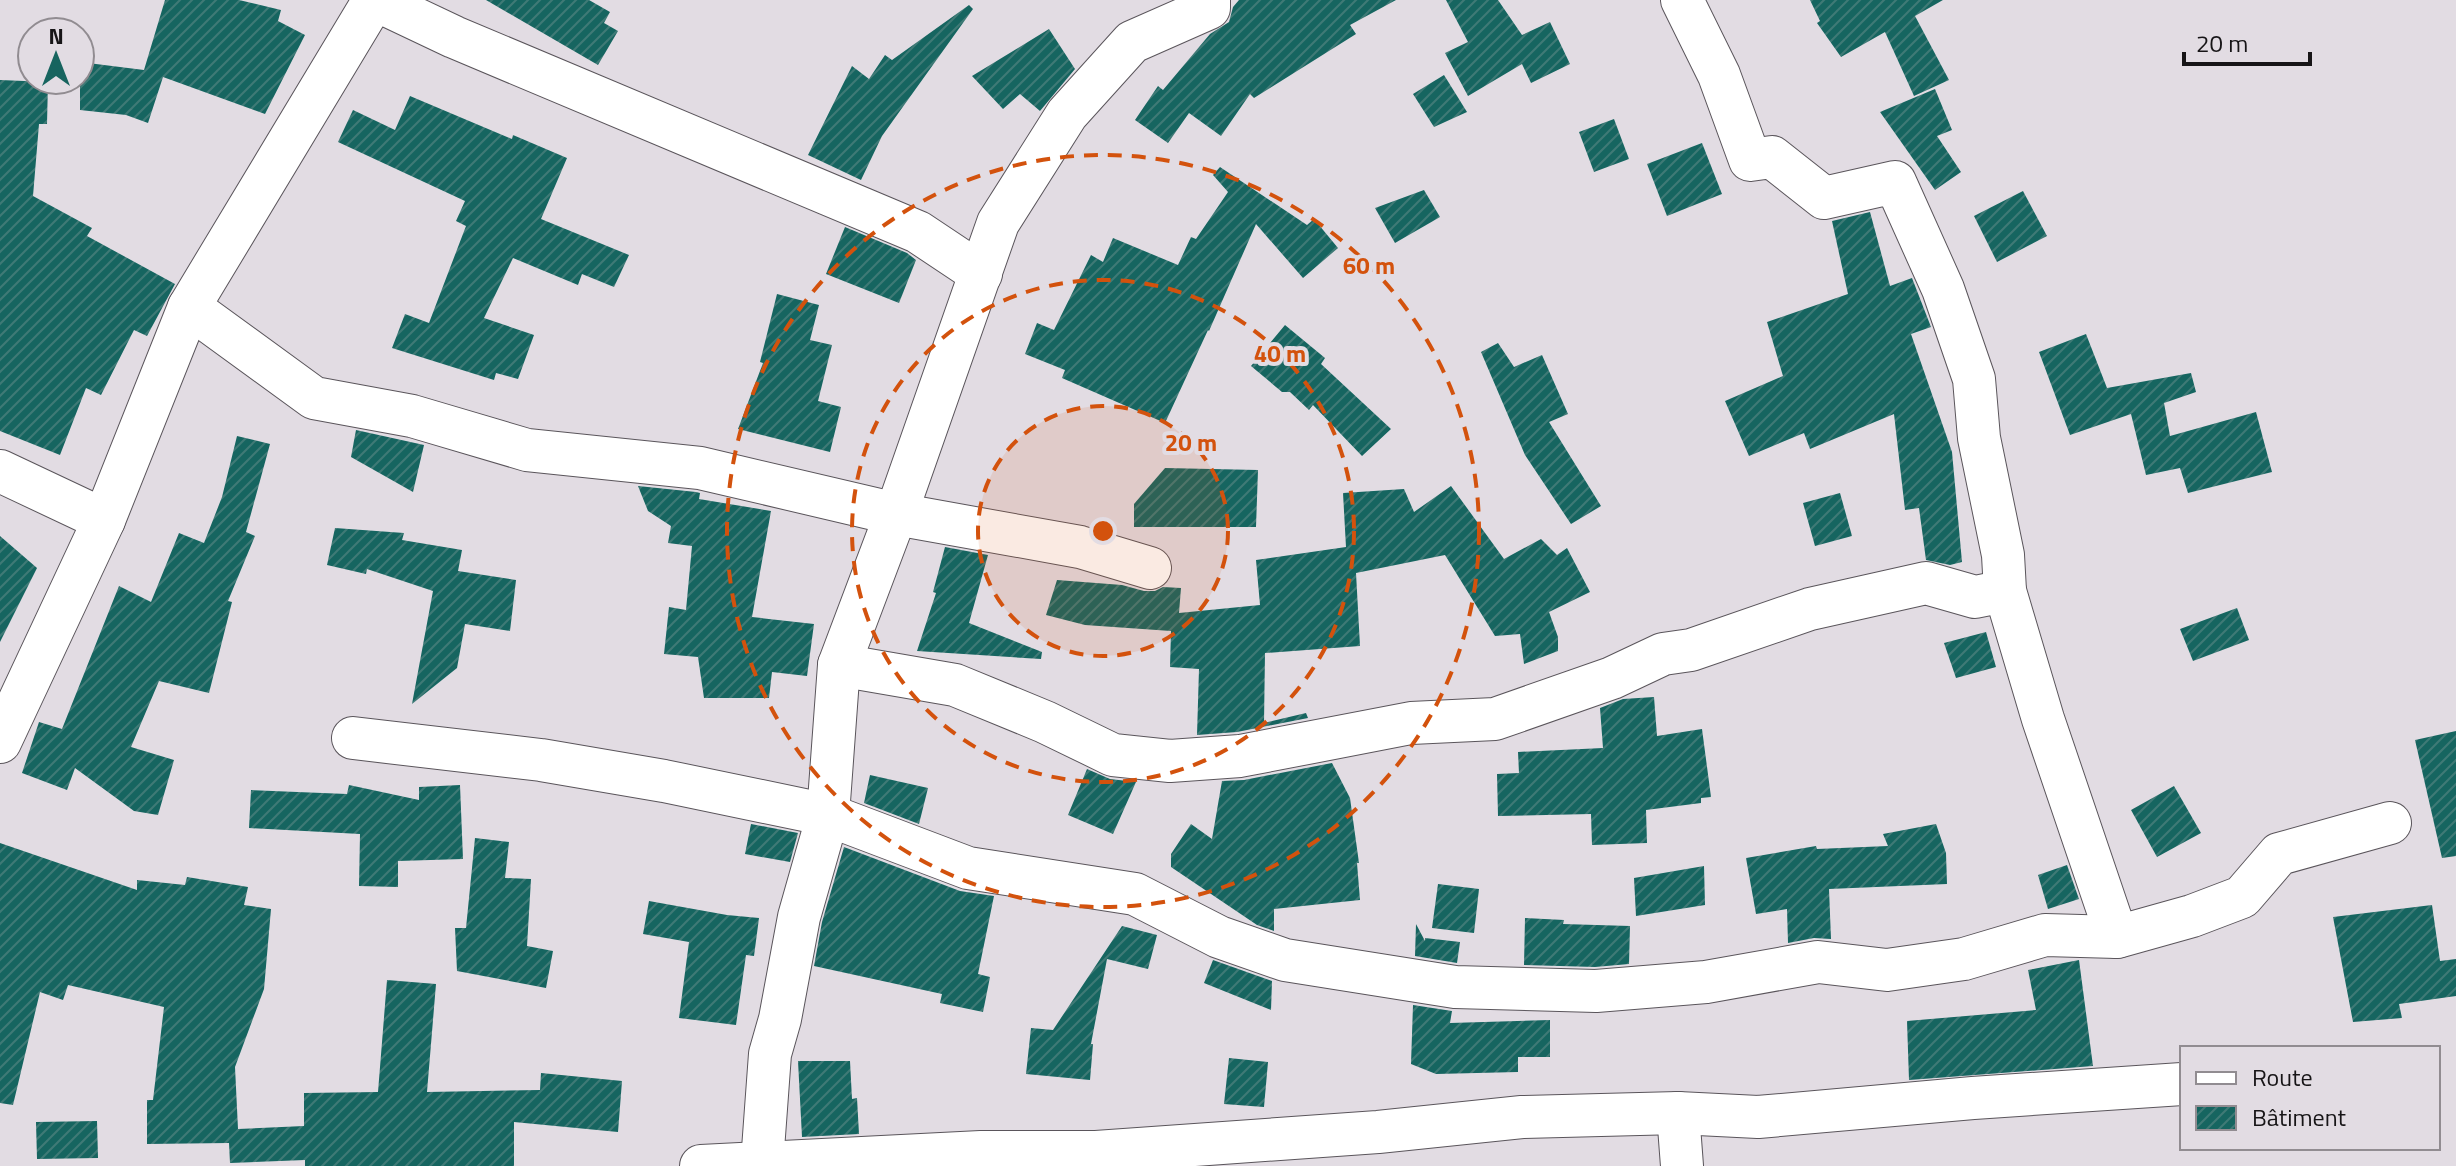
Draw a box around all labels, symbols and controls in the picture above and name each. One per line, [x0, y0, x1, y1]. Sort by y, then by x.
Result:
north arrow [16, 16, 96, 96]
scale bar [2184, 16, 2310, 66]
text: N [48, 19, 64, 53]
text: 20 m [2196, 25, 2248, 61]
text: 60 m [1343, 247, 1395, 283]
text: 40 m [1254, 335, 1306, 371]
text: 20 m [1165, 424, 1217, 460]
centre of rings [1089, 517, 1117, 545]
legend [2180, 1046, 2440, 1150]
text: Route [2252, 1059, 2313, 1095]
text: Bâtiment [2252, 1099, 2346, 1135]

